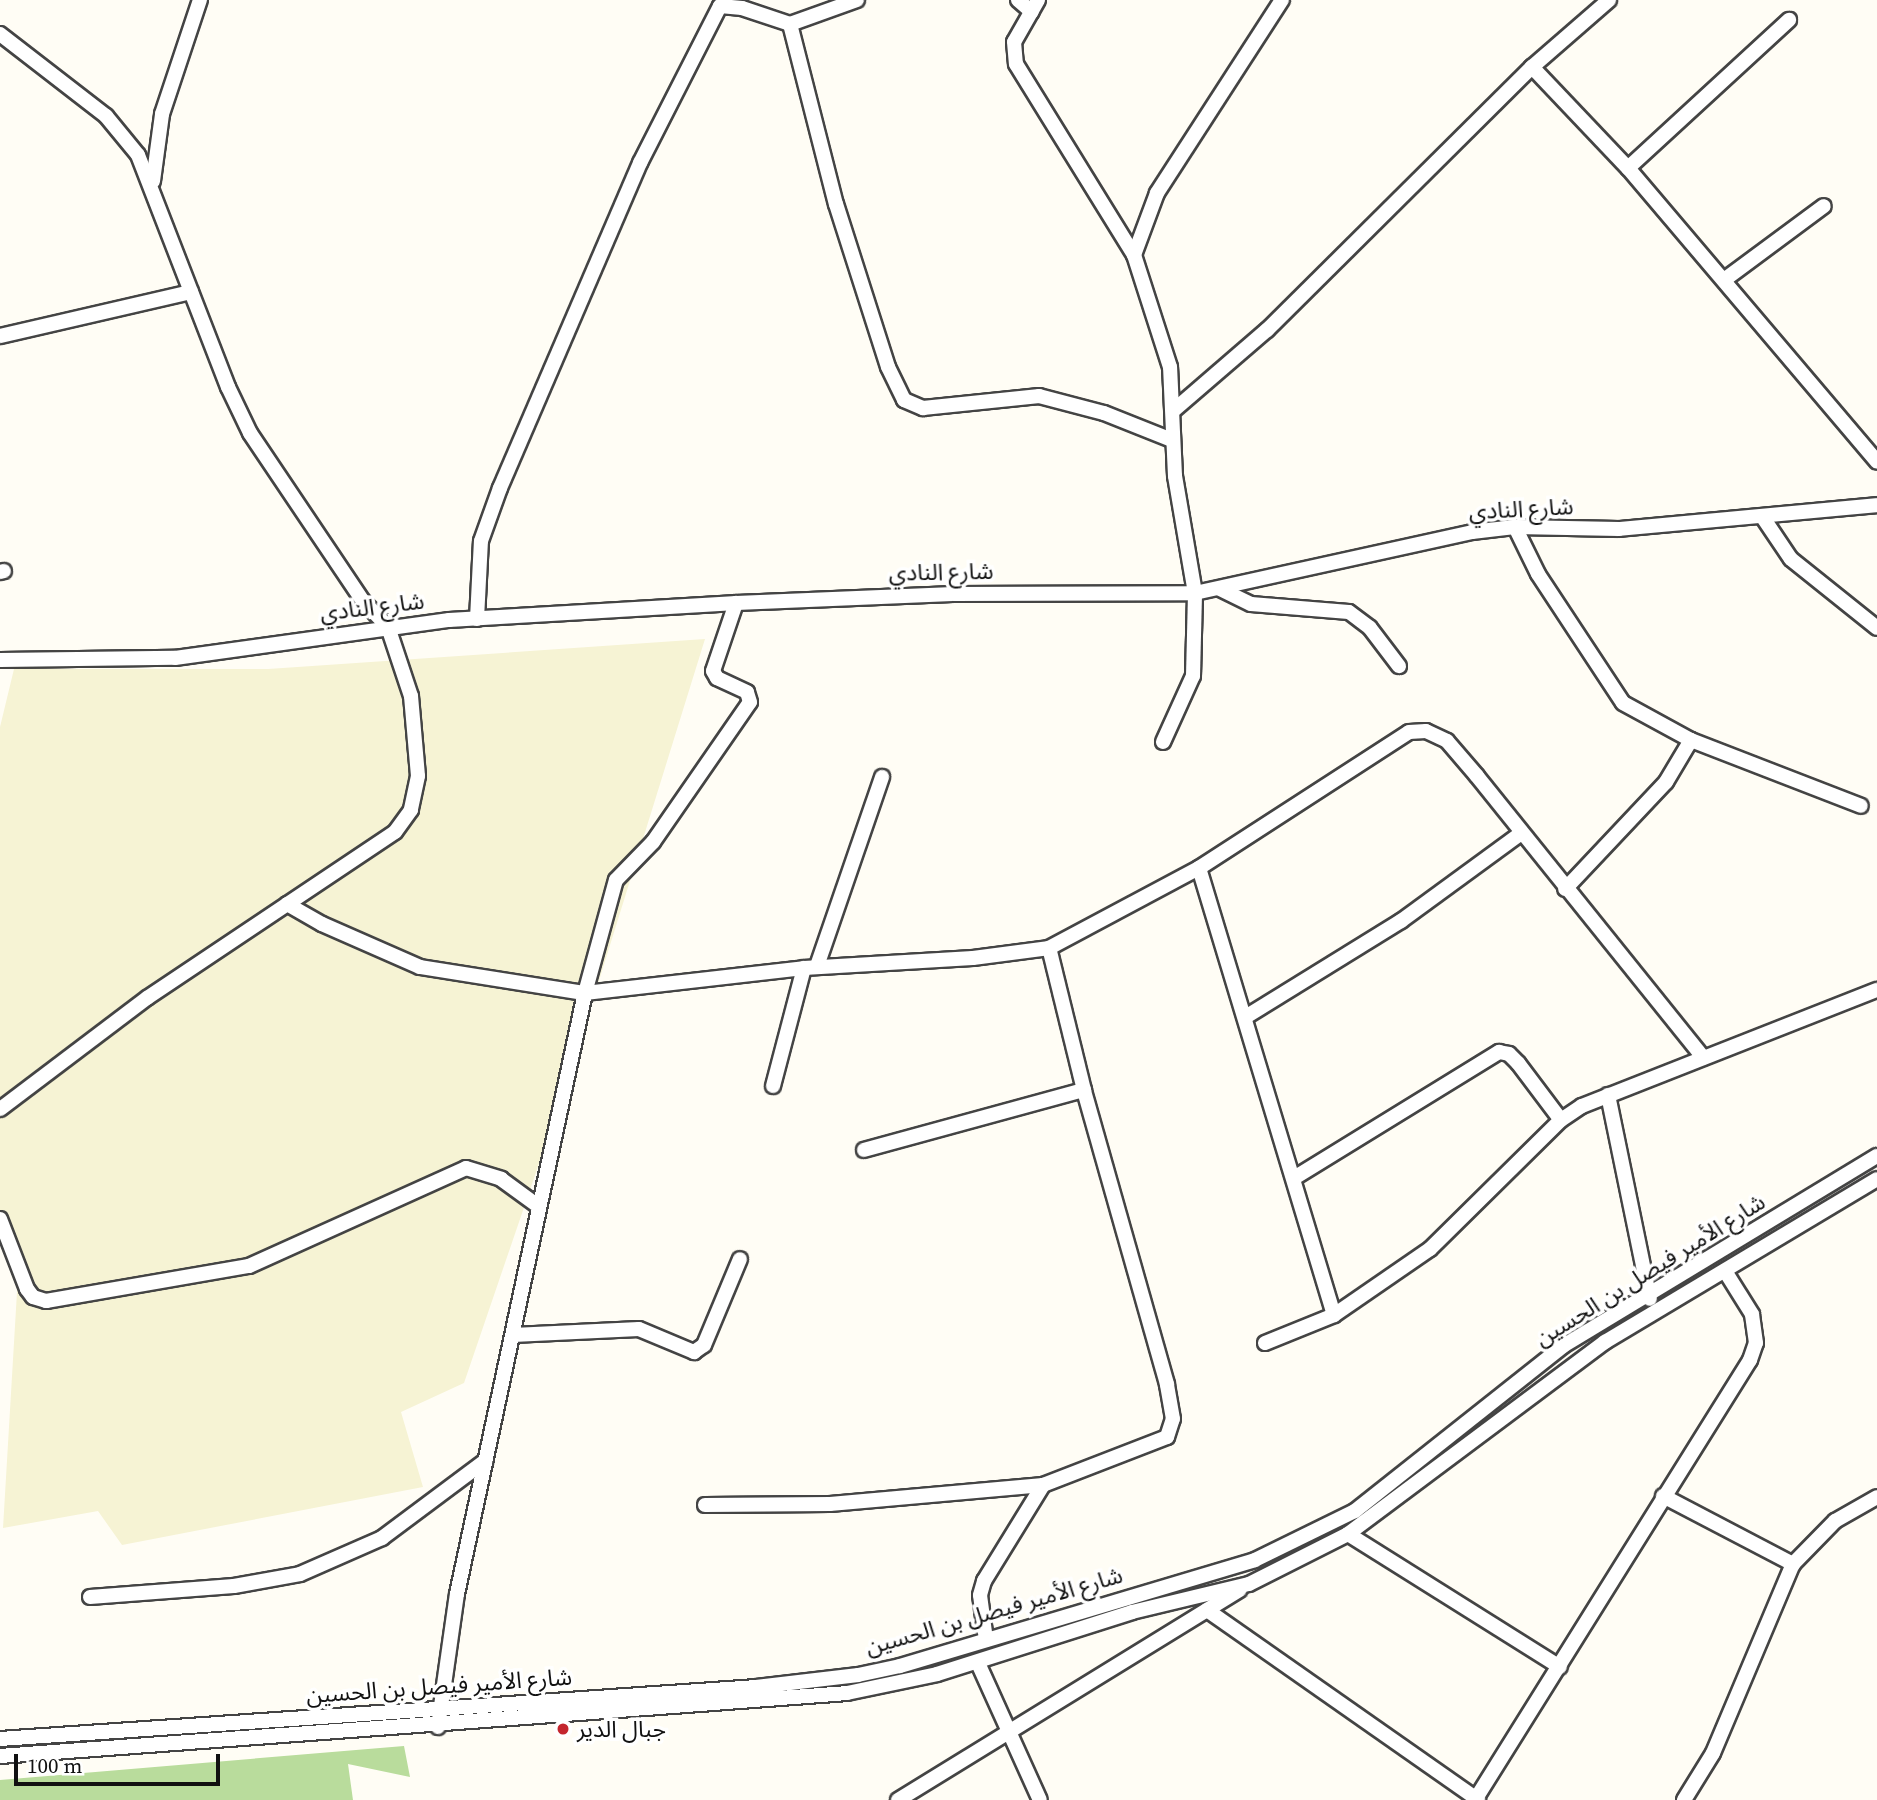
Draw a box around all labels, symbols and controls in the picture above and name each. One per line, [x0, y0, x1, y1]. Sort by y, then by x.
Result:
street label: شارع النادي [1468, 492, 1574, 526]
street label: شارع النادي [888, 557, 994, 587]
street label: شارع النادي [318, 587, 426, 627]
street label: شارع الأمير فيصل بن الحسين [1530, 1188, 1770, 1352]
street label: شارع الأمير فيصل بن الحسين [862, 1561, 1126, 1661]
street label: شارع الأمير فيصل بن الحسين [305, 1663, 573, 1709]
place label: جبال الدير [577, 1715, 666, 1743]
marker: جبال الدير [555, 1721, 571, 1737]
scale bar [18, 1741, 224, 1785]
text: 100 m [27, 1751, 82, 1780]

